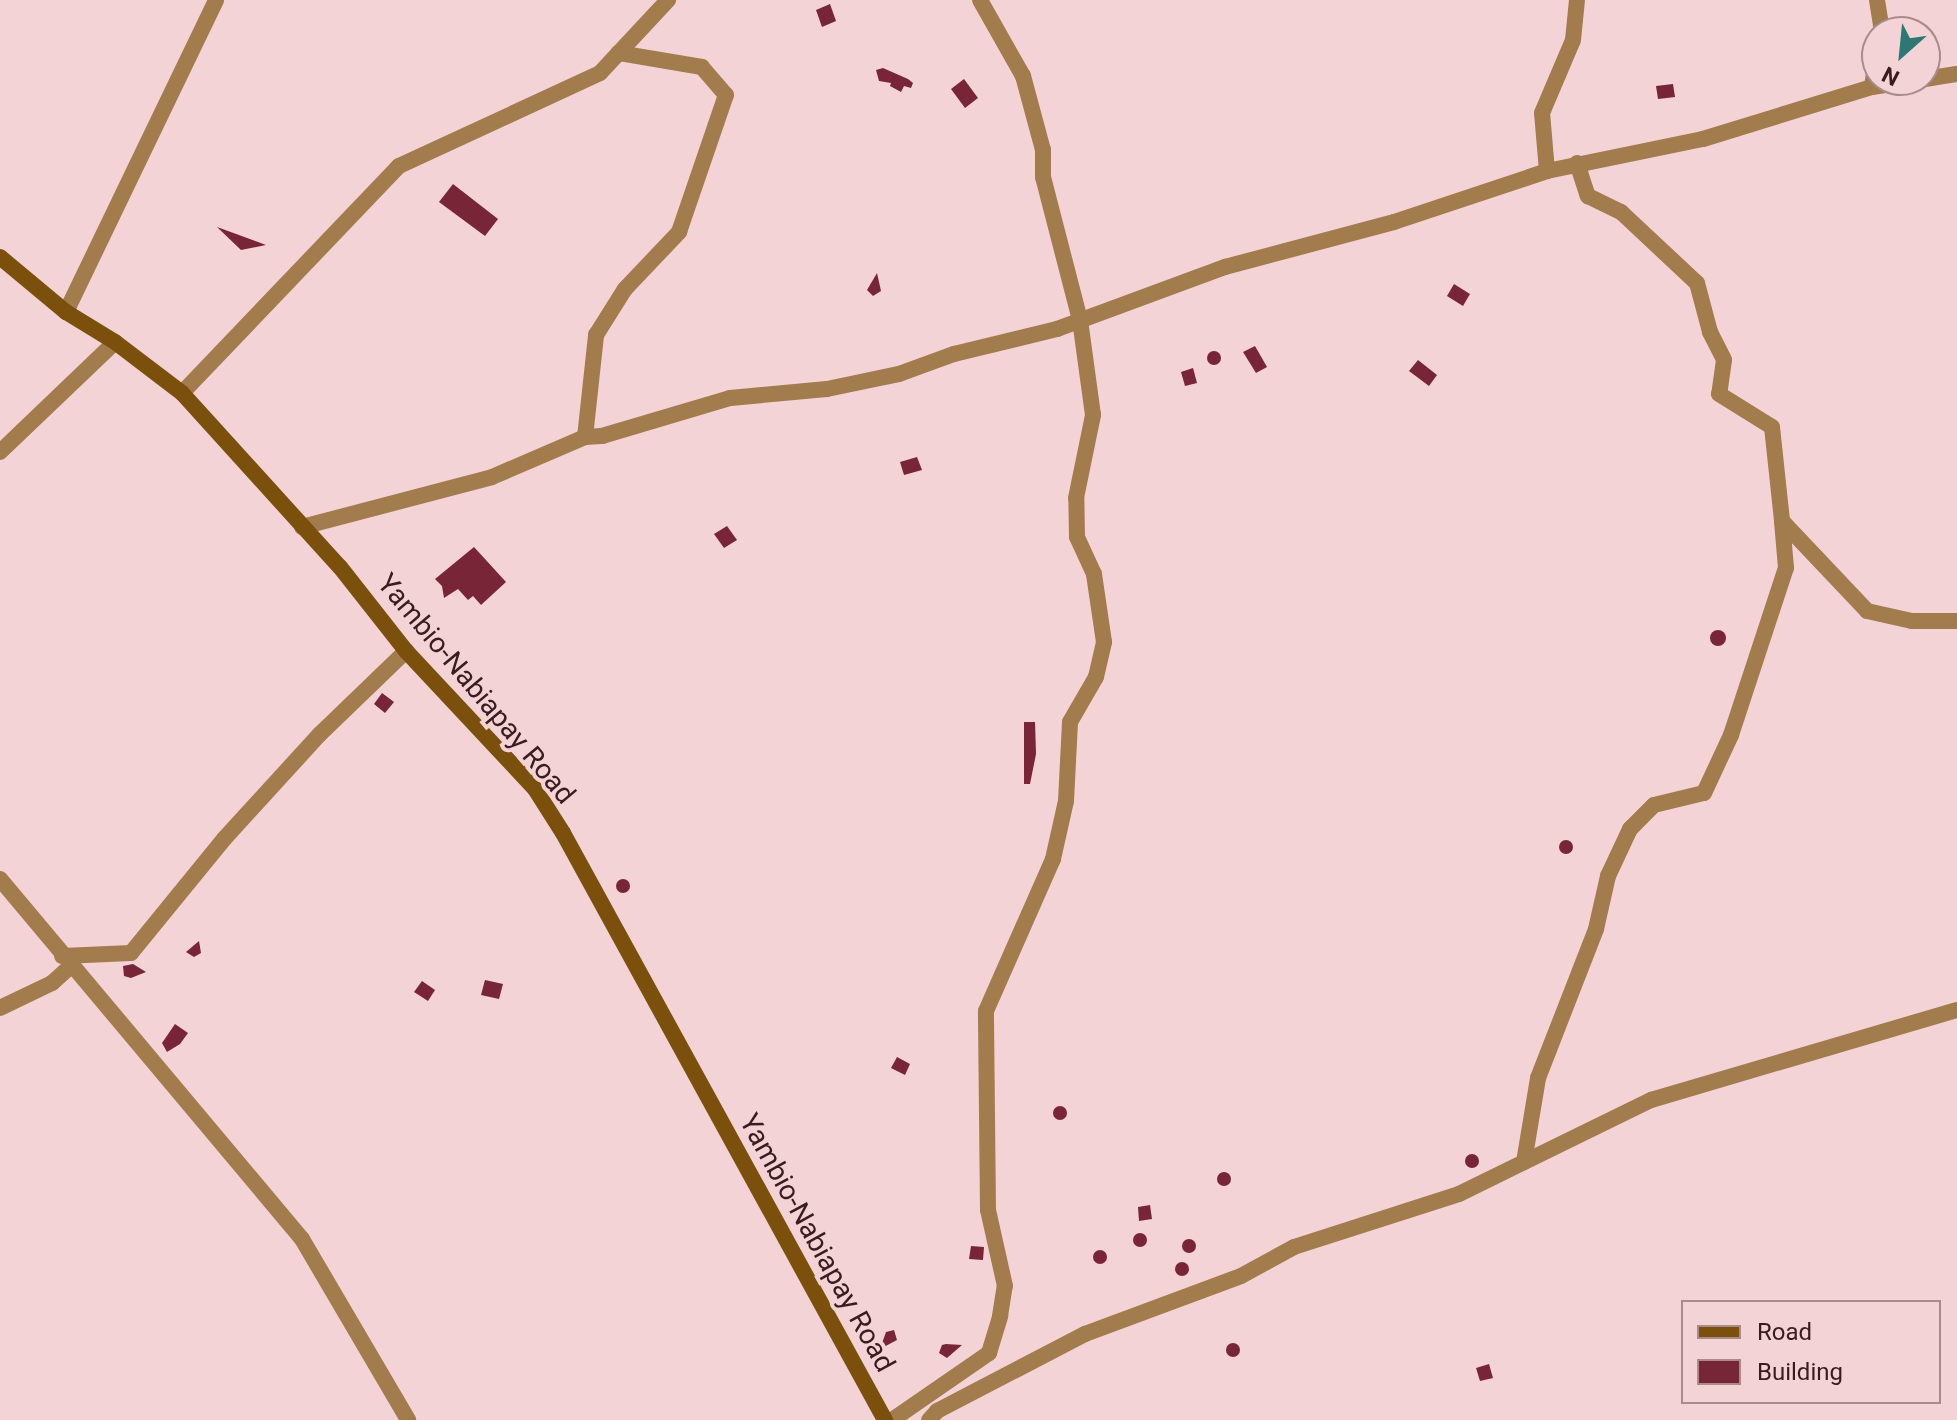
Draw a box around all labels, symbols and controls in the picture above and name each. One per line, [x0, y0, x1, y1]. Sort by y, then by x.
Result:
north arrow [1861, 16, 1941, 96]
text: N [1878, 61, 1903, 91]
street label: Yambio-Nabiapay Road [370, 567, 582, 811]
street label: Yambio-Nabiapay Road [732, 1108, 902, 1378]
legend [1681, 1300, 1941, 1404]
text: Road [1757, 1318, 1812, 1346]
text: Building [1757, 1358, 1843, 1386]

